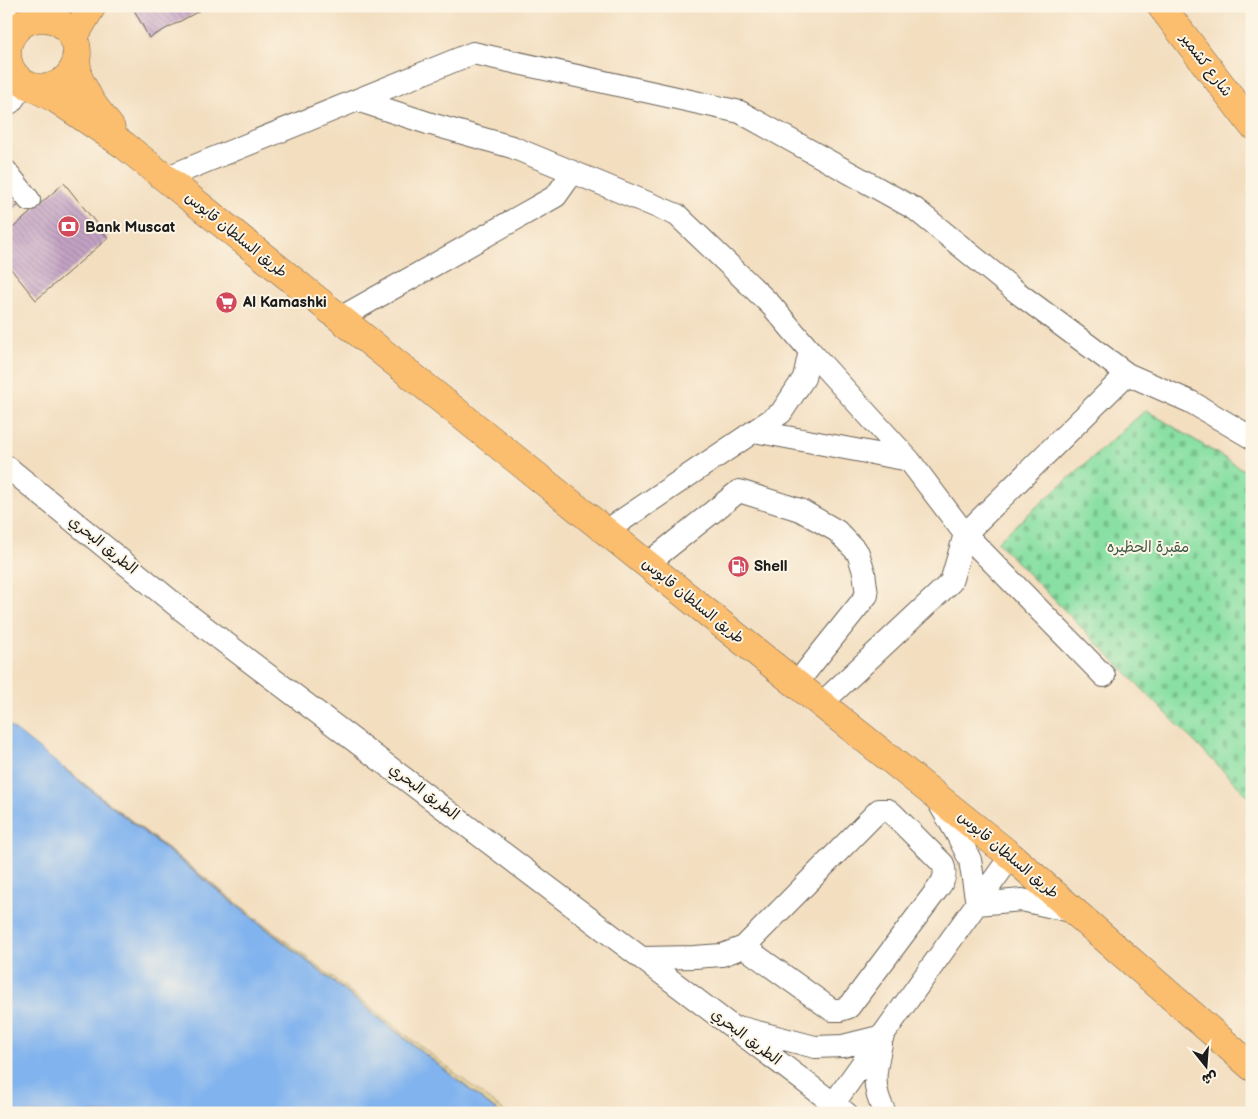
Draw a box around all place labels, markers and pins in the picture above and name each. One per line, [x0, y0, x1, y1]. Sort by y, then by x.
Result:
bank icon: Bank Muscat [57, 215, 81, 239]
place label: Bank Muscat [85, 218, 175, 237]
supermarket icon: Al Kamashki [215, 290, 239, 314]
place label: Al Kamashki [242, 293, 327, 312]
fuel station icon: Shell [726, 554, 750, 578]
place label: Shell [754, 557, 787, 576]

